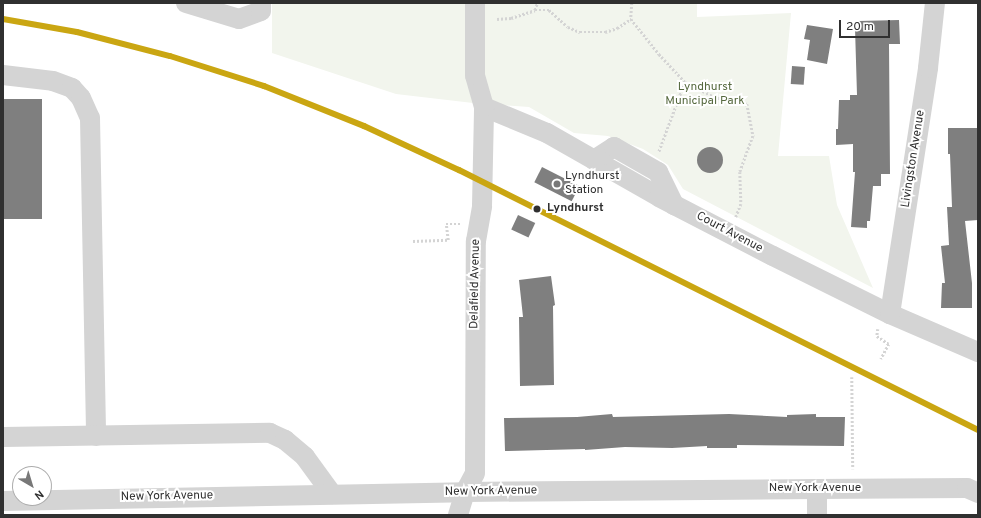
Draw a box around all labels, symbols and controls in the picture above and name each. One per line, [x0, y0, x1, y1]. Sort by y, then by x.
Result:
scale bar [841, 12, 892, 38]
text: 20 m [846, 19, 874, 35]
park label: Lyndhurst Municipal Park [665, 81, 745, 109]
street label: Livingston Avenue [899, 109, 929, 209]
place label: Lyndhurst Station [565, 170, 620, 198]
marker: Lyndhurst Station [552, 179, 562, 189]
marker: Lyndhurst [530, 202, 544, 216]
place label: Lyndhurst [547, 202, 604, 216]
street label: Court Avenue [693, 209, 765, 257]
street label: Delafield Avenue [468, 239, 484, 329]
north arrow [12, 466, 52, 506]
street label: New York Avenue [768, 482, 862, 496]
street label: New York Avenue [444, 484, 538, 500]
text: N [31, 487, 46, 503]
street label: New York Avenue [120, 489, 214, 505]

